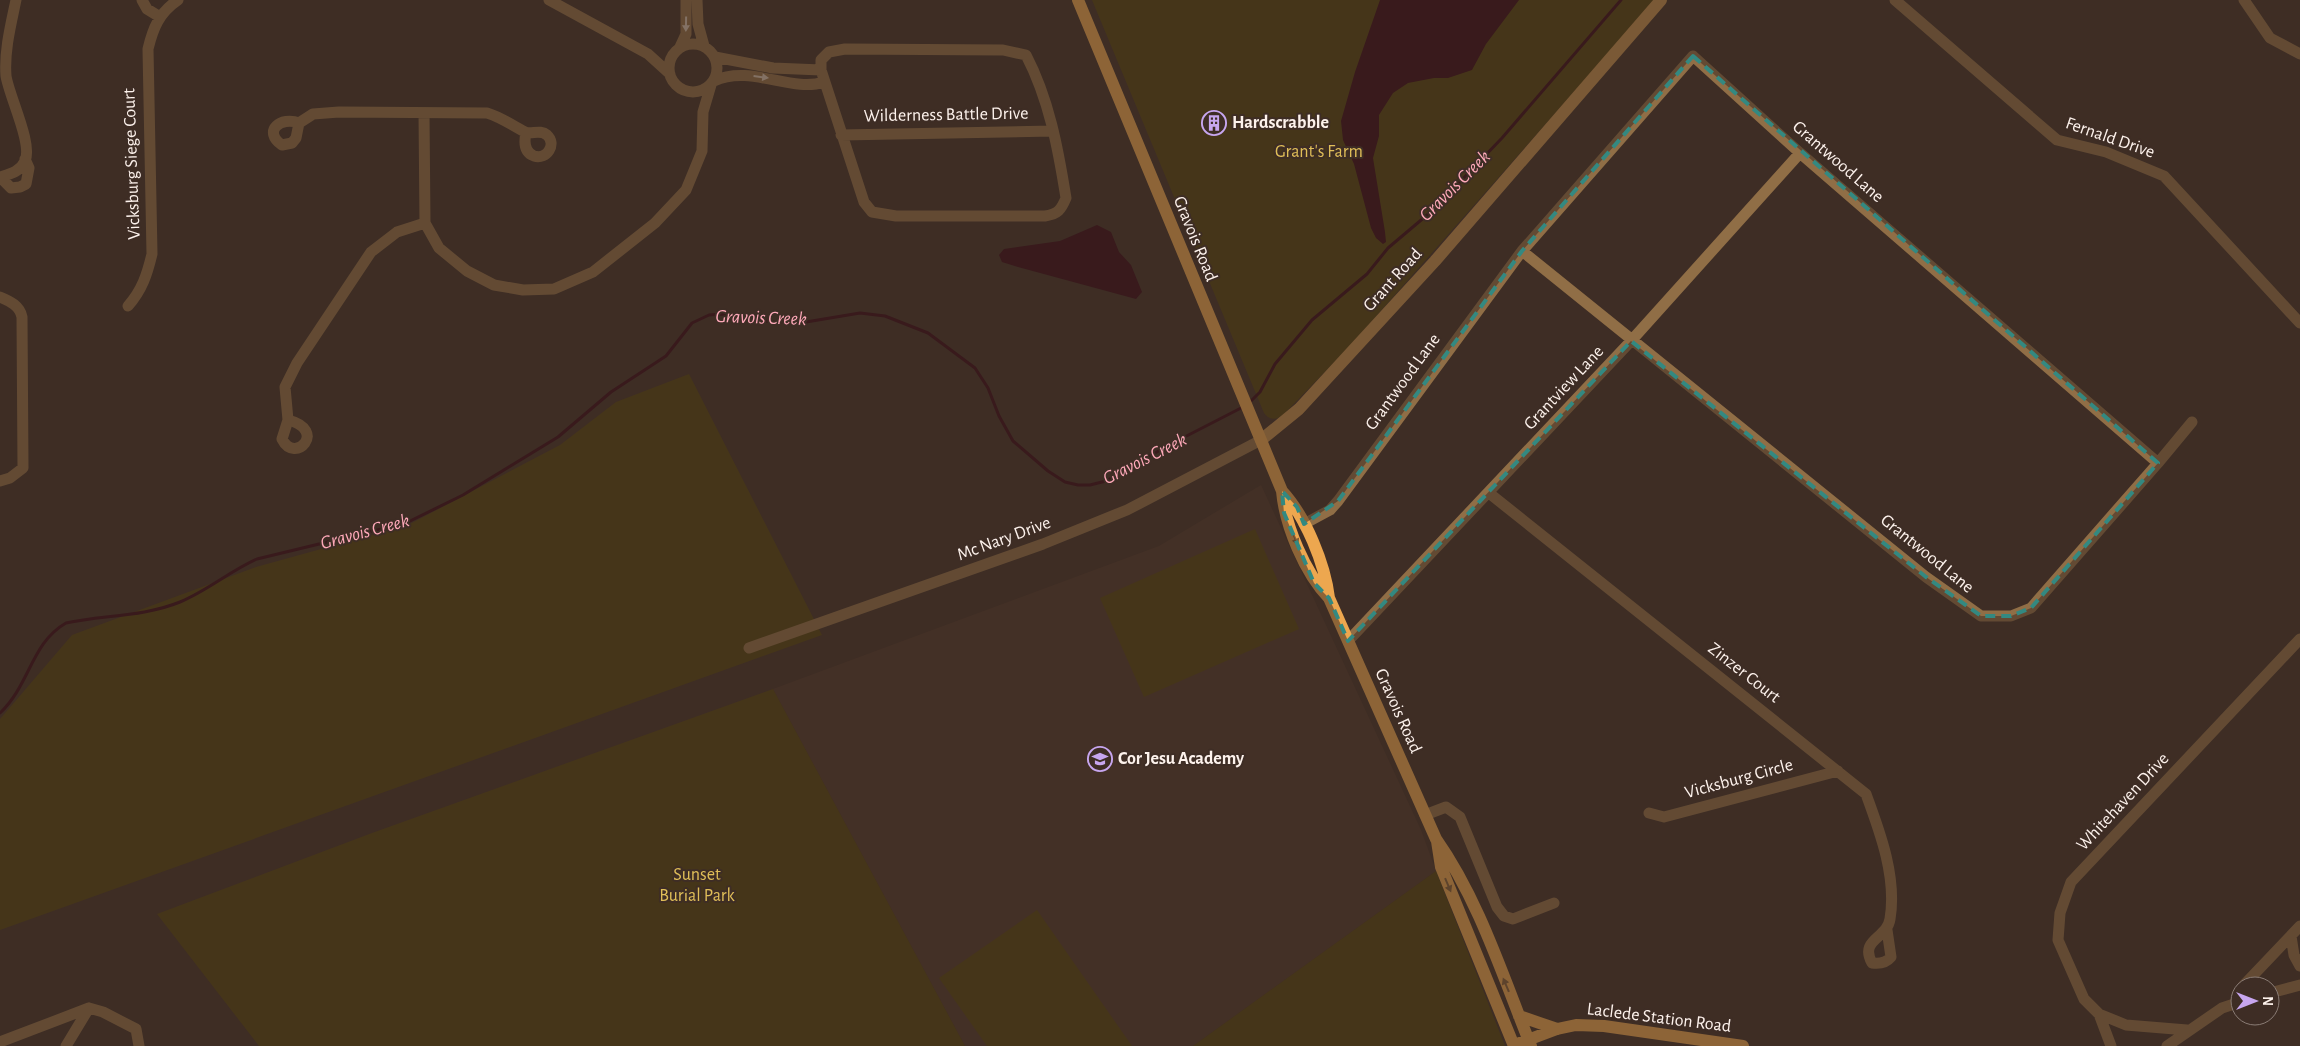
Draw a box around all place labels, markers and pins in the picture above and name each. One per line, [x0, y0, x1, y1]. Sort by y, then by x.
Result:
building icon: Hardscrabble [1201, 110, 1227, 136]
place label: Hardscrabble [1232, 114, 1329, 132]
school or university icon: Cor Jesu Academy [1087, 746, 1113, 772]
place label: Cor Jesu Academy [1118, 750, 1245, 768]

